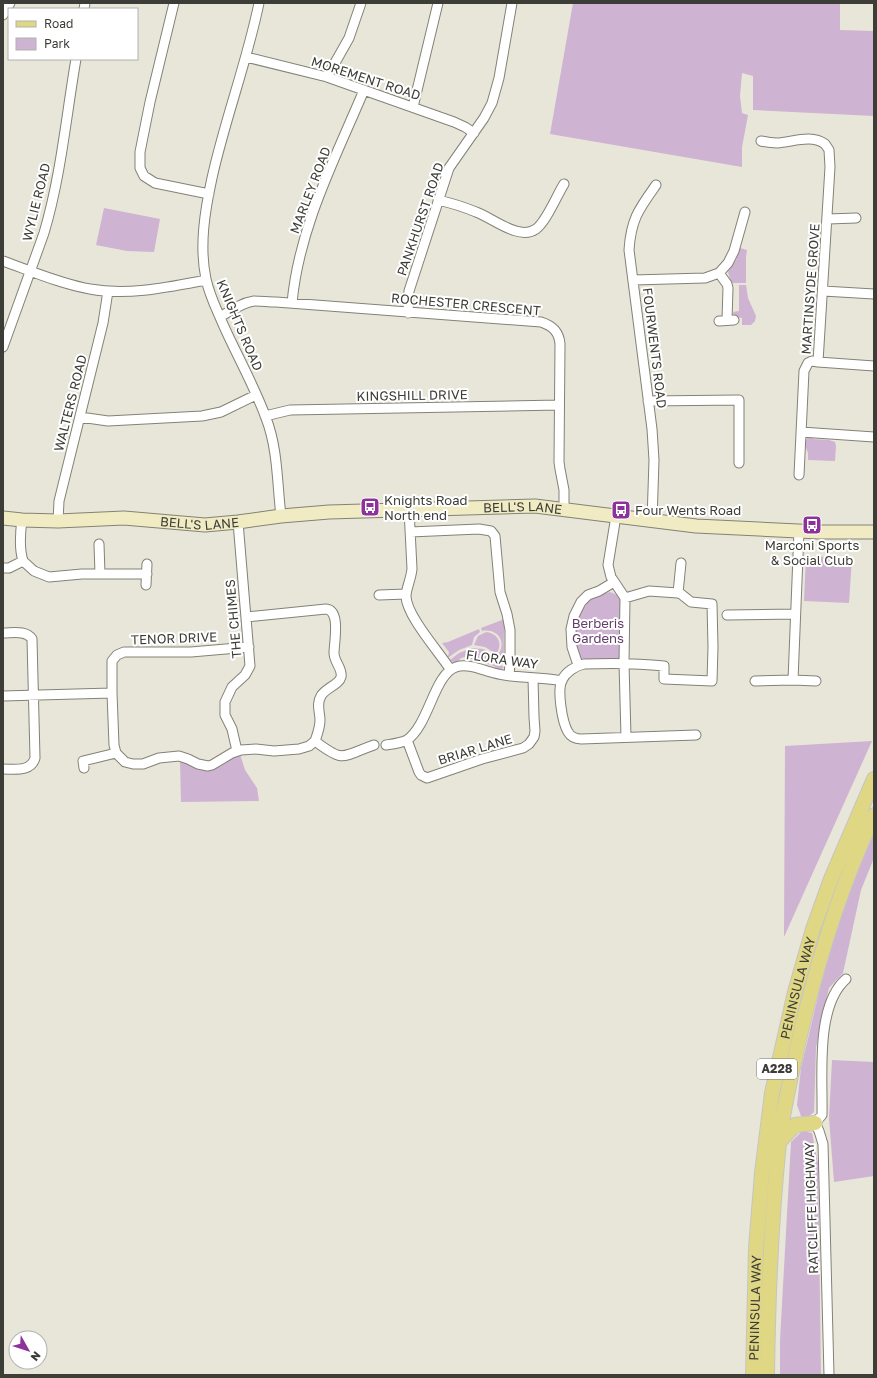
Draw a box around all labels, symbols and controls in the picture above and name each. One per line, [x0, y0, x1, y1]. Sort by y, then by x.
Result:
legend [8, 8, 138, 60]
text: Road [44, 16, 73, 31]
text: Park [44, 36, 70, 51]
street label: MOREMENT ROAD [309, 53, 423, 103]
street label: MARLEY ROAD [286, 144, 334, 236]
street label: PANKHURST ROAD [393, 160, 447, 278]
street label: WYLIE ROAD [19, 161, 53, 243]
street label: MARTINSYDE GROVE [797, 223, 823, 355]
street label: KNIGHTS ROAD [214, 277, 266, 373]
street label: FOURWENTS ROAD [640, 287, 670, 409]
street label: ROCHESTER CRESCENT [391, 289, 541, 319]
street label: WALTERS ROAD [50, 353, 90, 453]
street label: KINGSHILL DRIVE [356, 386, 468, 404]
place label: Knights Road North end [384, 492, 468, 523]
bus stop icon: Knights Road North end [359, 496, 381, 518]
street label: BELL'S LANE [483, 498, 563, 517]
bus stop icon: Four Wents Road [610, 499, 632, 521]
place label: Four Wents Road [635, 502, 741, 518]
street label: BELL'S LANE [159, 513, 240, 533]
bus stop icon: Marconi Sports & Social Club [801, 514, 823, 536]
place label: Marconi Sports & Social Club [765, 537, 859, 568]
street label: THE CHIMES [222, 579, 244, 659]
park label: Berberis Gardens [572, 615, 624, 646]
street label: TENOR DRIVE [131, 628, 217, 648]
street label: FLORA WAY [465, 646, 540, 672]
street label: BRIAR LANE [436, 730, 514, 768]
street label: PENINSULA WAY [777, 934, 819, 1041]
road number: A228 [757, 1059, 797, 1079]
street label: RATCLIFFE HIGHWAY [801, 1141, 821, 1274]
street label: PENINSULA WAY [745, 1254, 764, 1361]
north arrow [8, 1330, 48, 1370]
text: N [28, 1349, 44, 1364]

